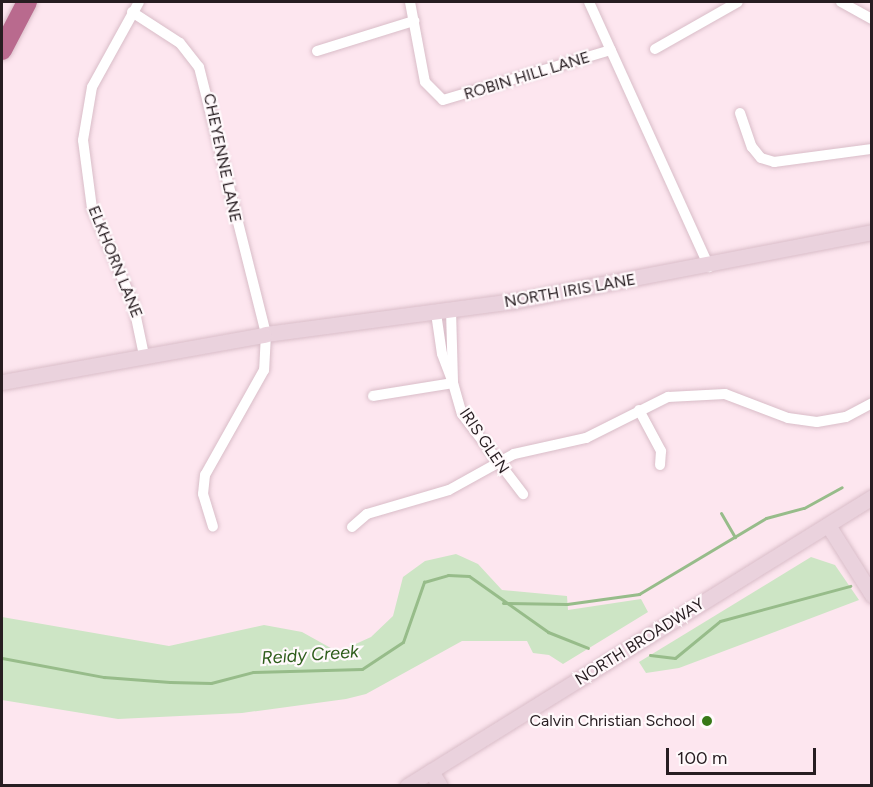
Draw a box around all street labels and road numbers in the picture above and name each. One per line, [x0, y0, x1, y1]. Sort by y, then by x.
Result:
street label: ROBIN HILL LANE [462, 48, 592, 104]
street label: CHEYENNE LANE [199, 92, 245, 224]
street label: ELKHORN LANE [84, 203, 146, 321]
street label: NORTH IRIS LANE [503, 270, 637, 312]
street label: IRIS GLEN [455, 405, 513, 477]
street label: NORTH BROADWAY [572, 594, 708, 690]

